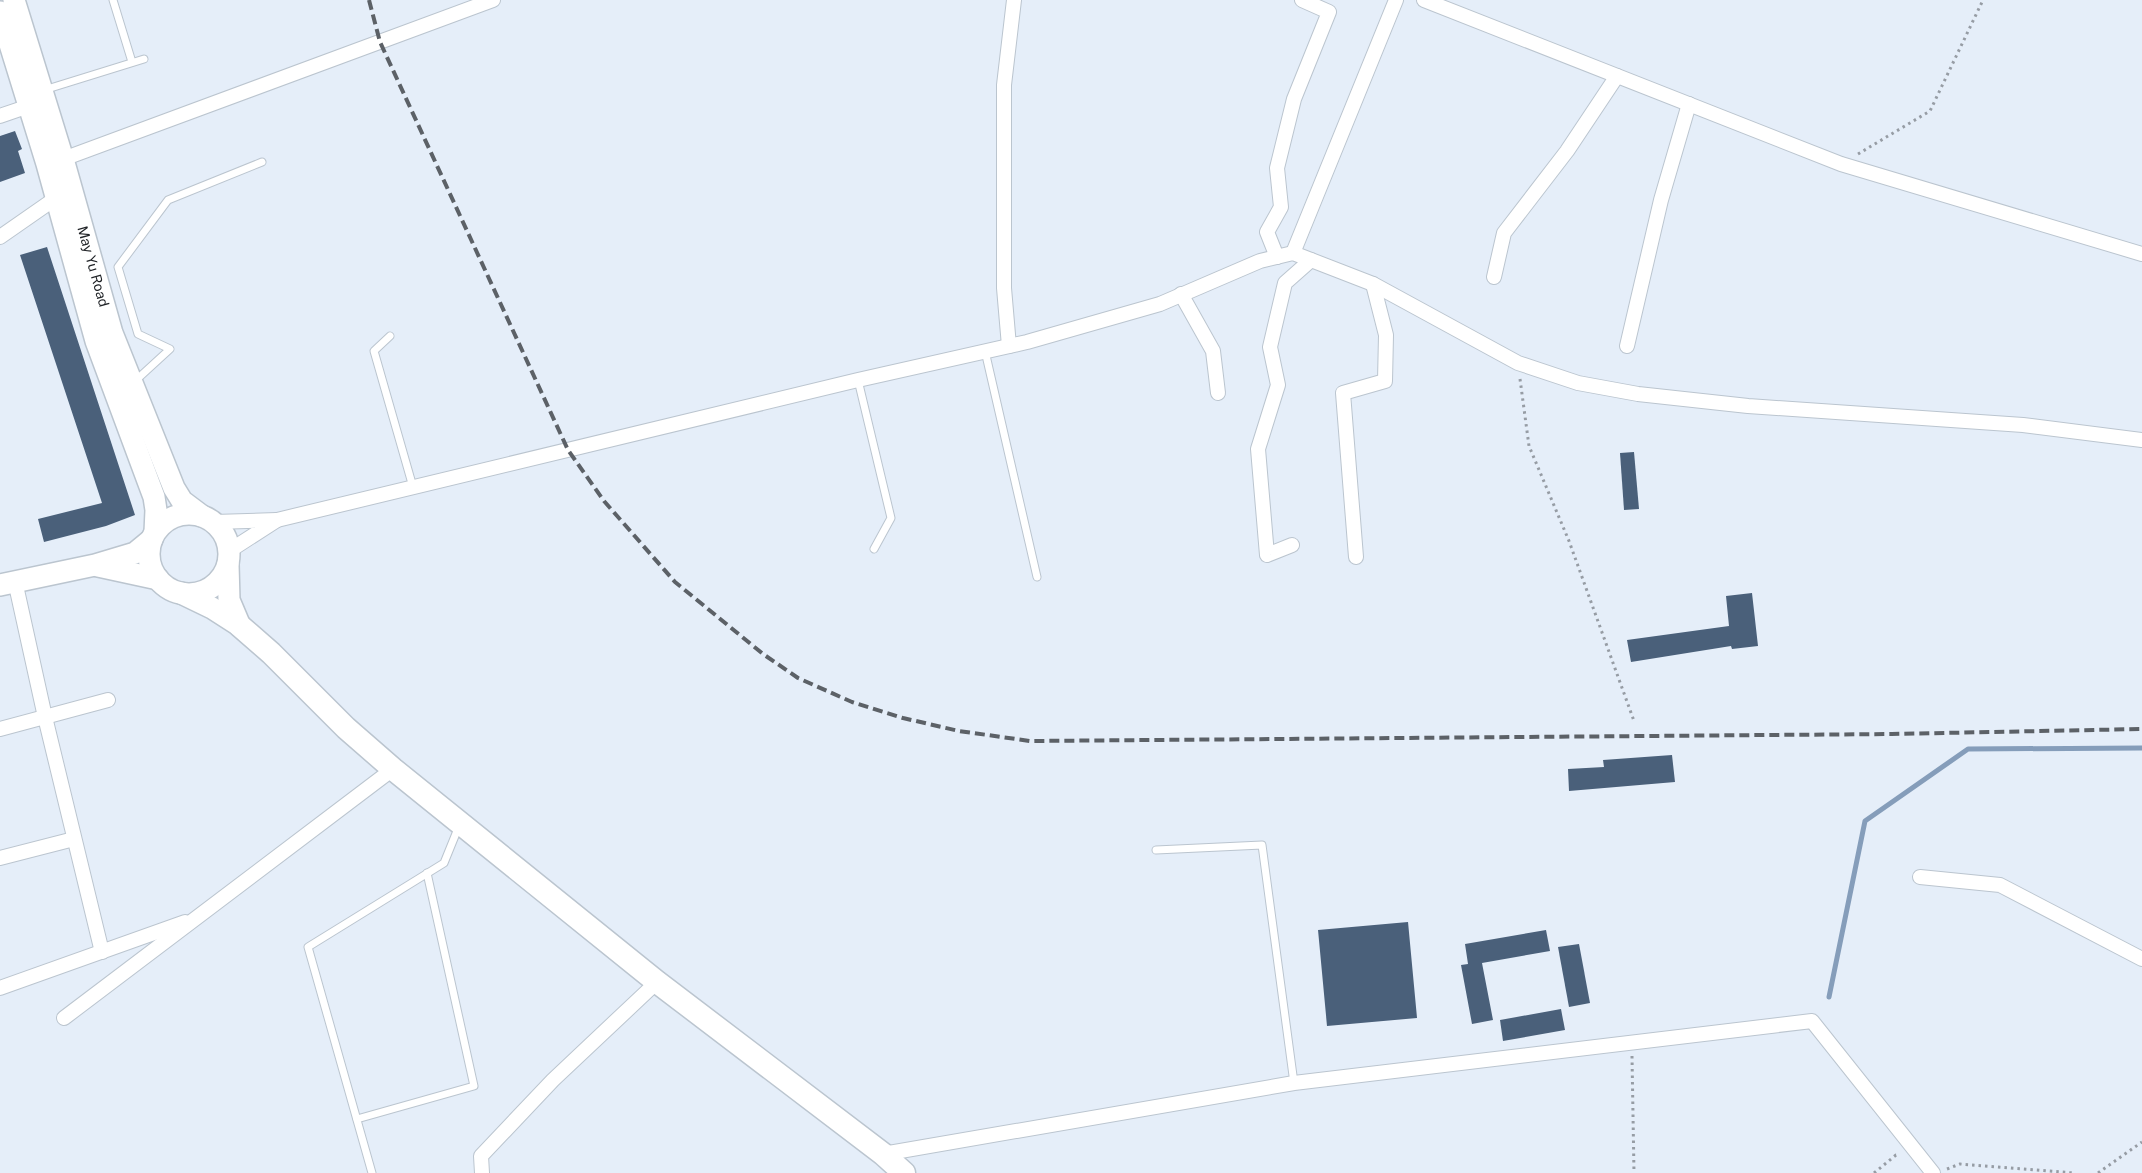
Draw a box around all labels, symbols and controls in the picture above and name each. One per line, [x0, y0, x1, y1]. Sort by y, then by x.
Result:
street label: May Yu Road [74, 224, 112, 309]

